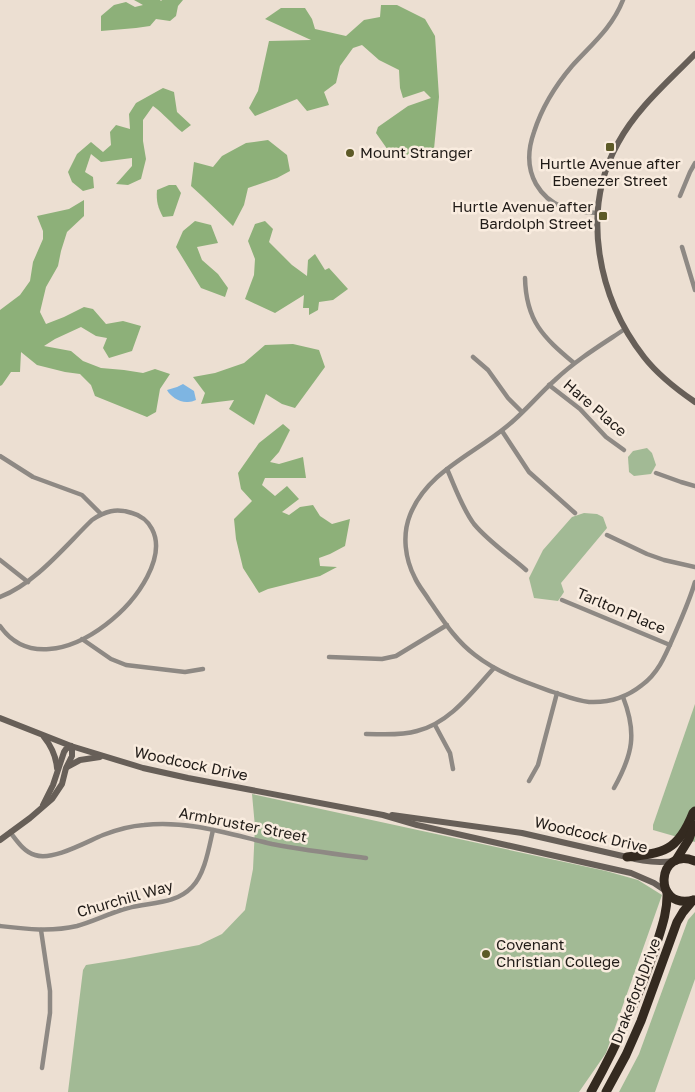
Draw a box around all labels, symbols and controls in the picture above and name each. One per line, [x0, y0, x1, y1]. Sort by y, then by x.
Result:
marker: Hurtle Avenue after Ebenezer Street [604, 141, 616, 153]
place label: Mount Stranger [360, 143, 472, 161]
marker: Mount Stranger [344, 147, 356, 159]
place label: Hurtle Avenue after Ebenezer Street [539, 154, 681, 189]
place label: Hurtle Avenue after Bardolph Street [452, 197, 593, 232]
marker: Hurtle Avenue after Bardolph Street [597, 210, 609, 222]
street label: Hare Place [560, 375, 631, 440]
street label: Tarlton Place [574, 583, 669, 637]
street label: Woodcock Drive [133, 742, 250, 784]
street label: Armbruster Street [178, 803, 309, 845]
street label: Woodcock Drive [533, 812, 650, 856]
street label: Churchill Way [74, 876, 176, 920]
place label: Covenant Christian College [496, 935, 620, 970]
street label: Drakeford Drive [607, 935, 664, 1046]
marker: Covenant Christian College [480, 948, 492, 960]

